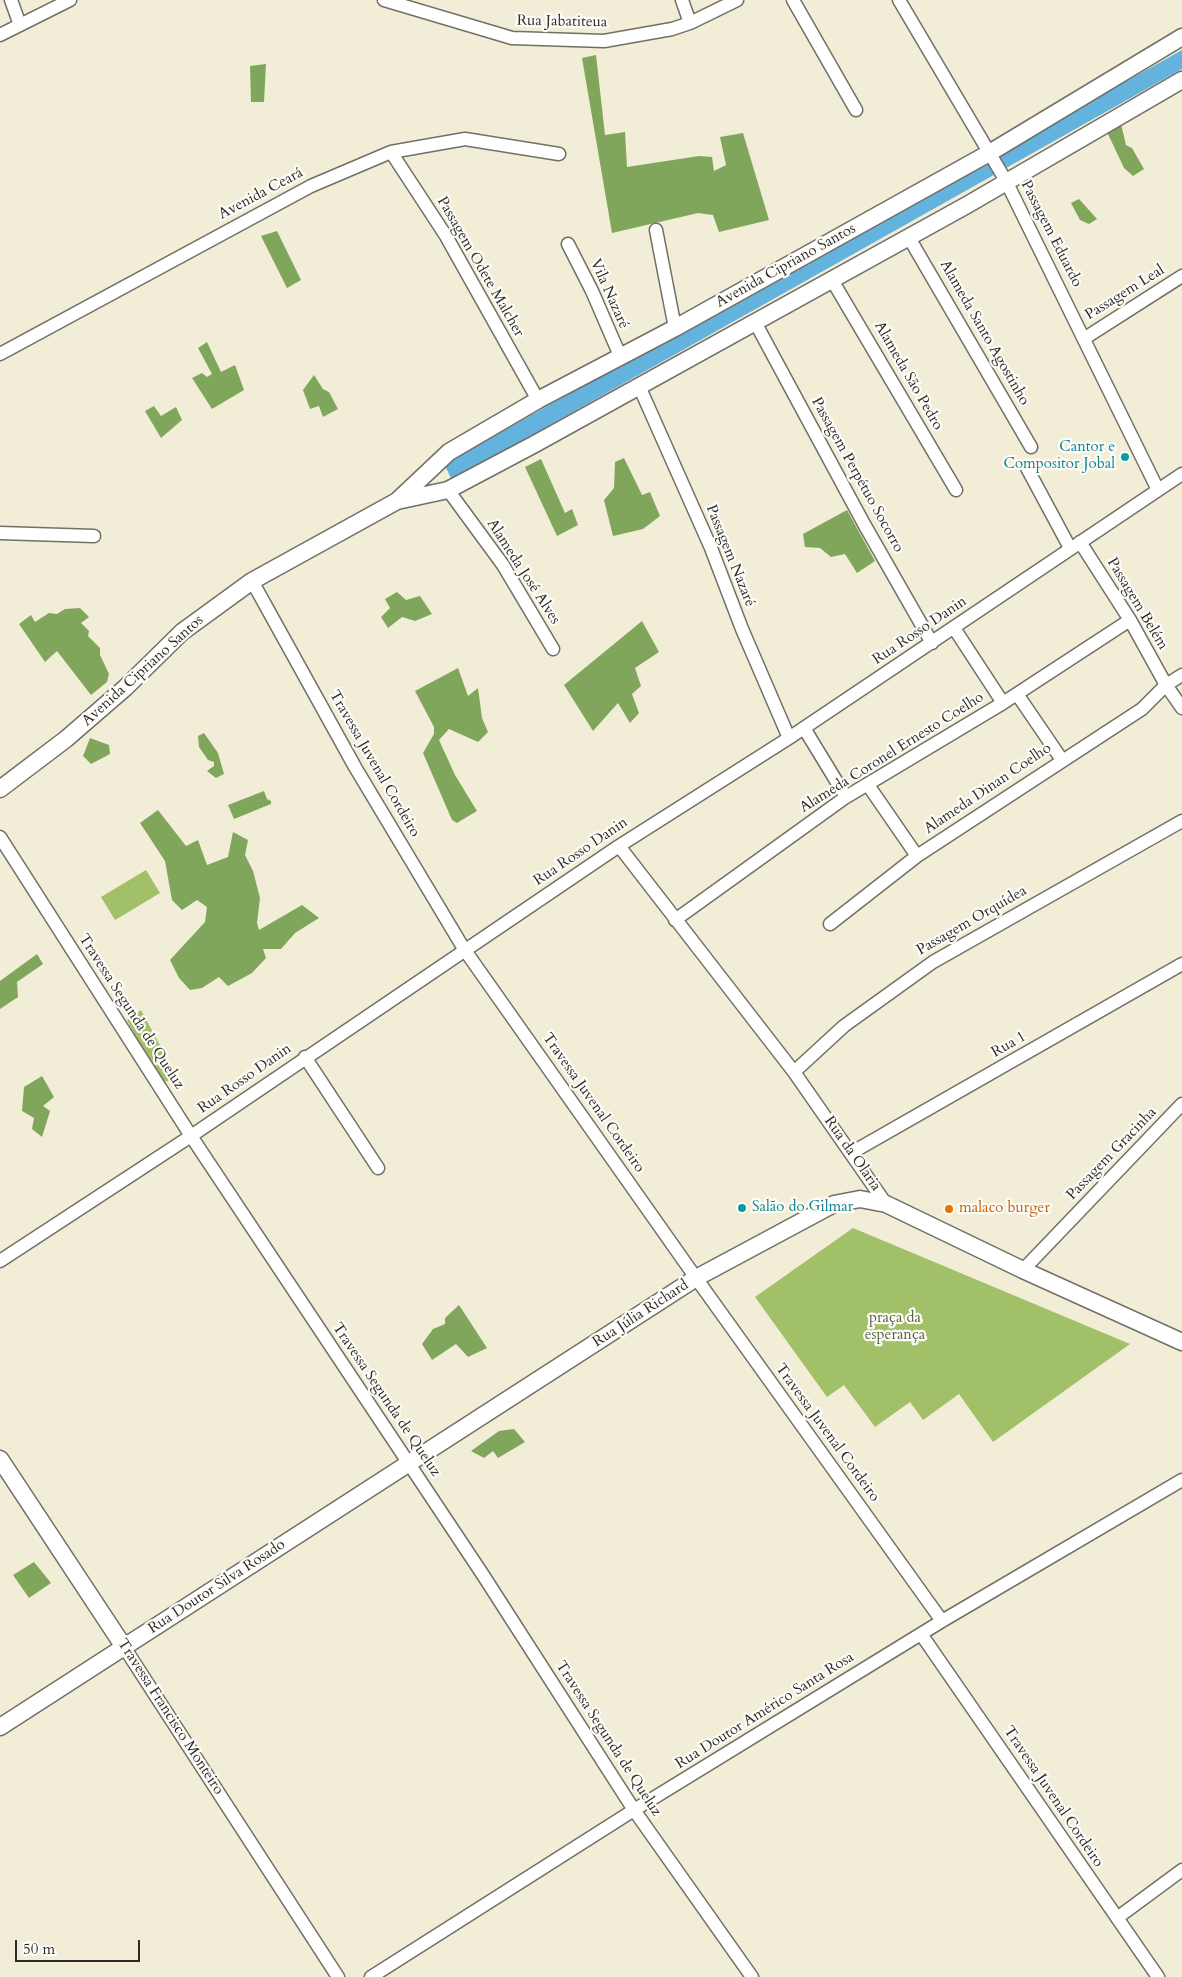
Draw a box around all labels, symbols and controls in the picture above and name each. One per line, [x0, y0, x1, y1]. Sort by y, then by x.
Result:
street label: Rua Jabatiteua [517, 12, 607, 32]
street label: Avenida Ceará [216, 164, 306, 224]
street label: Passagem Eduardo [1016, 178, 1086, 290]
street label: Passagem Odete Malcher [432, 194, 528, 340]
street label: Avenida Cipriano Santos [713, 220, 859, 312]
street label: Vila Nazaré [586, 256, 632, 332]
street label: Alameda Santo Agostinho [935, 257, 1033, 409]
street label: Passagem Leal [1082, 262, 1168, 324]
street label: Alameda São Pedro [870, 319, 946, 433]
street label: Passagem Perpétuo Socorro [807, 394, 907, 556]
place label: Cantor e Compositor Jobal [1004, 439, 1115, 474]
marker: Cantor e Compositor Jobal [1119, 451, 1131, 463]
street label: Passagem Nazaré [701, 502, 759, 610]
street label: Alameda José Alves [482, 516, 564, 628]
street label: Passagem Belém [1102, 555, 1172, 653]
street label: Rua Rosso Danin [869, 593, 971, 669]
street label: Avenida Cipriano Santos [79, 612, 207, 730]
street label: Travessa Juvenal Cordeiro [325, 688, 423, 840]
street label: Alameda Coronel Ernesto Coelho [797, 689, 987, 817]
street label: Alameda Dinan Coelho [921, 740, 1055, 838]
street label: Rua Rosso Danin [530, 814, 632, 890]
street label: Passagem Orquídea [914, 882, 1030, 960]
street label: Travessa Segunda de Queluz [74, 931, 188, 1093]
street label: Rua 1 [989, 1028, 1029, 1062]
street label: Travessa Juvenal Cordeiro [538, 1030, 648, 1176]
street label: Rua Rosso Danin [195, 1040, 295, 1118]
street label: Passagem Gracinha [1063, 1104, 1161, 1204]
street label: Rua da Olaria [820, 1113, 884, 1195]
place label: Salão do Gilmar [752, 1199, 853, 1217]
place label: malaco burger [959, 1200, 1050, 1218]
marker: Salão do Gilmar [736, 1202, 748, 1214]
marker: malaco burger [943, 1203, 955, 1215]
street label: Rua Júlia Richard [590, 1276, 692, 1352]
park label: praça da esperança [865, 1310, 925, 1345]
street label: Travessa Segunda de Queluz [328, 1320, 444, 1480]
street label: Travessa Juvenal Cordeiro [771, 1361, 883, 1505]
street label: Rua Doutor Silva Rosado [145, 1536, 289, 1638]
street label: Travessa Francisco Monteiro [113, 1636, 227, 1798]
street label: Rua Doutor Américo Santa Rosa [673, 1649, 857, 1773]
street label: Travessa Segunda de Queluz [551, 1658, 665, 1820]
street label: Travessa Juvenal Cordeiro [999, 1723, 1107, 1871]
scale bar [18, 1930, 142, 1962]
text: 50 m [23, 1939, 55, 1959]

